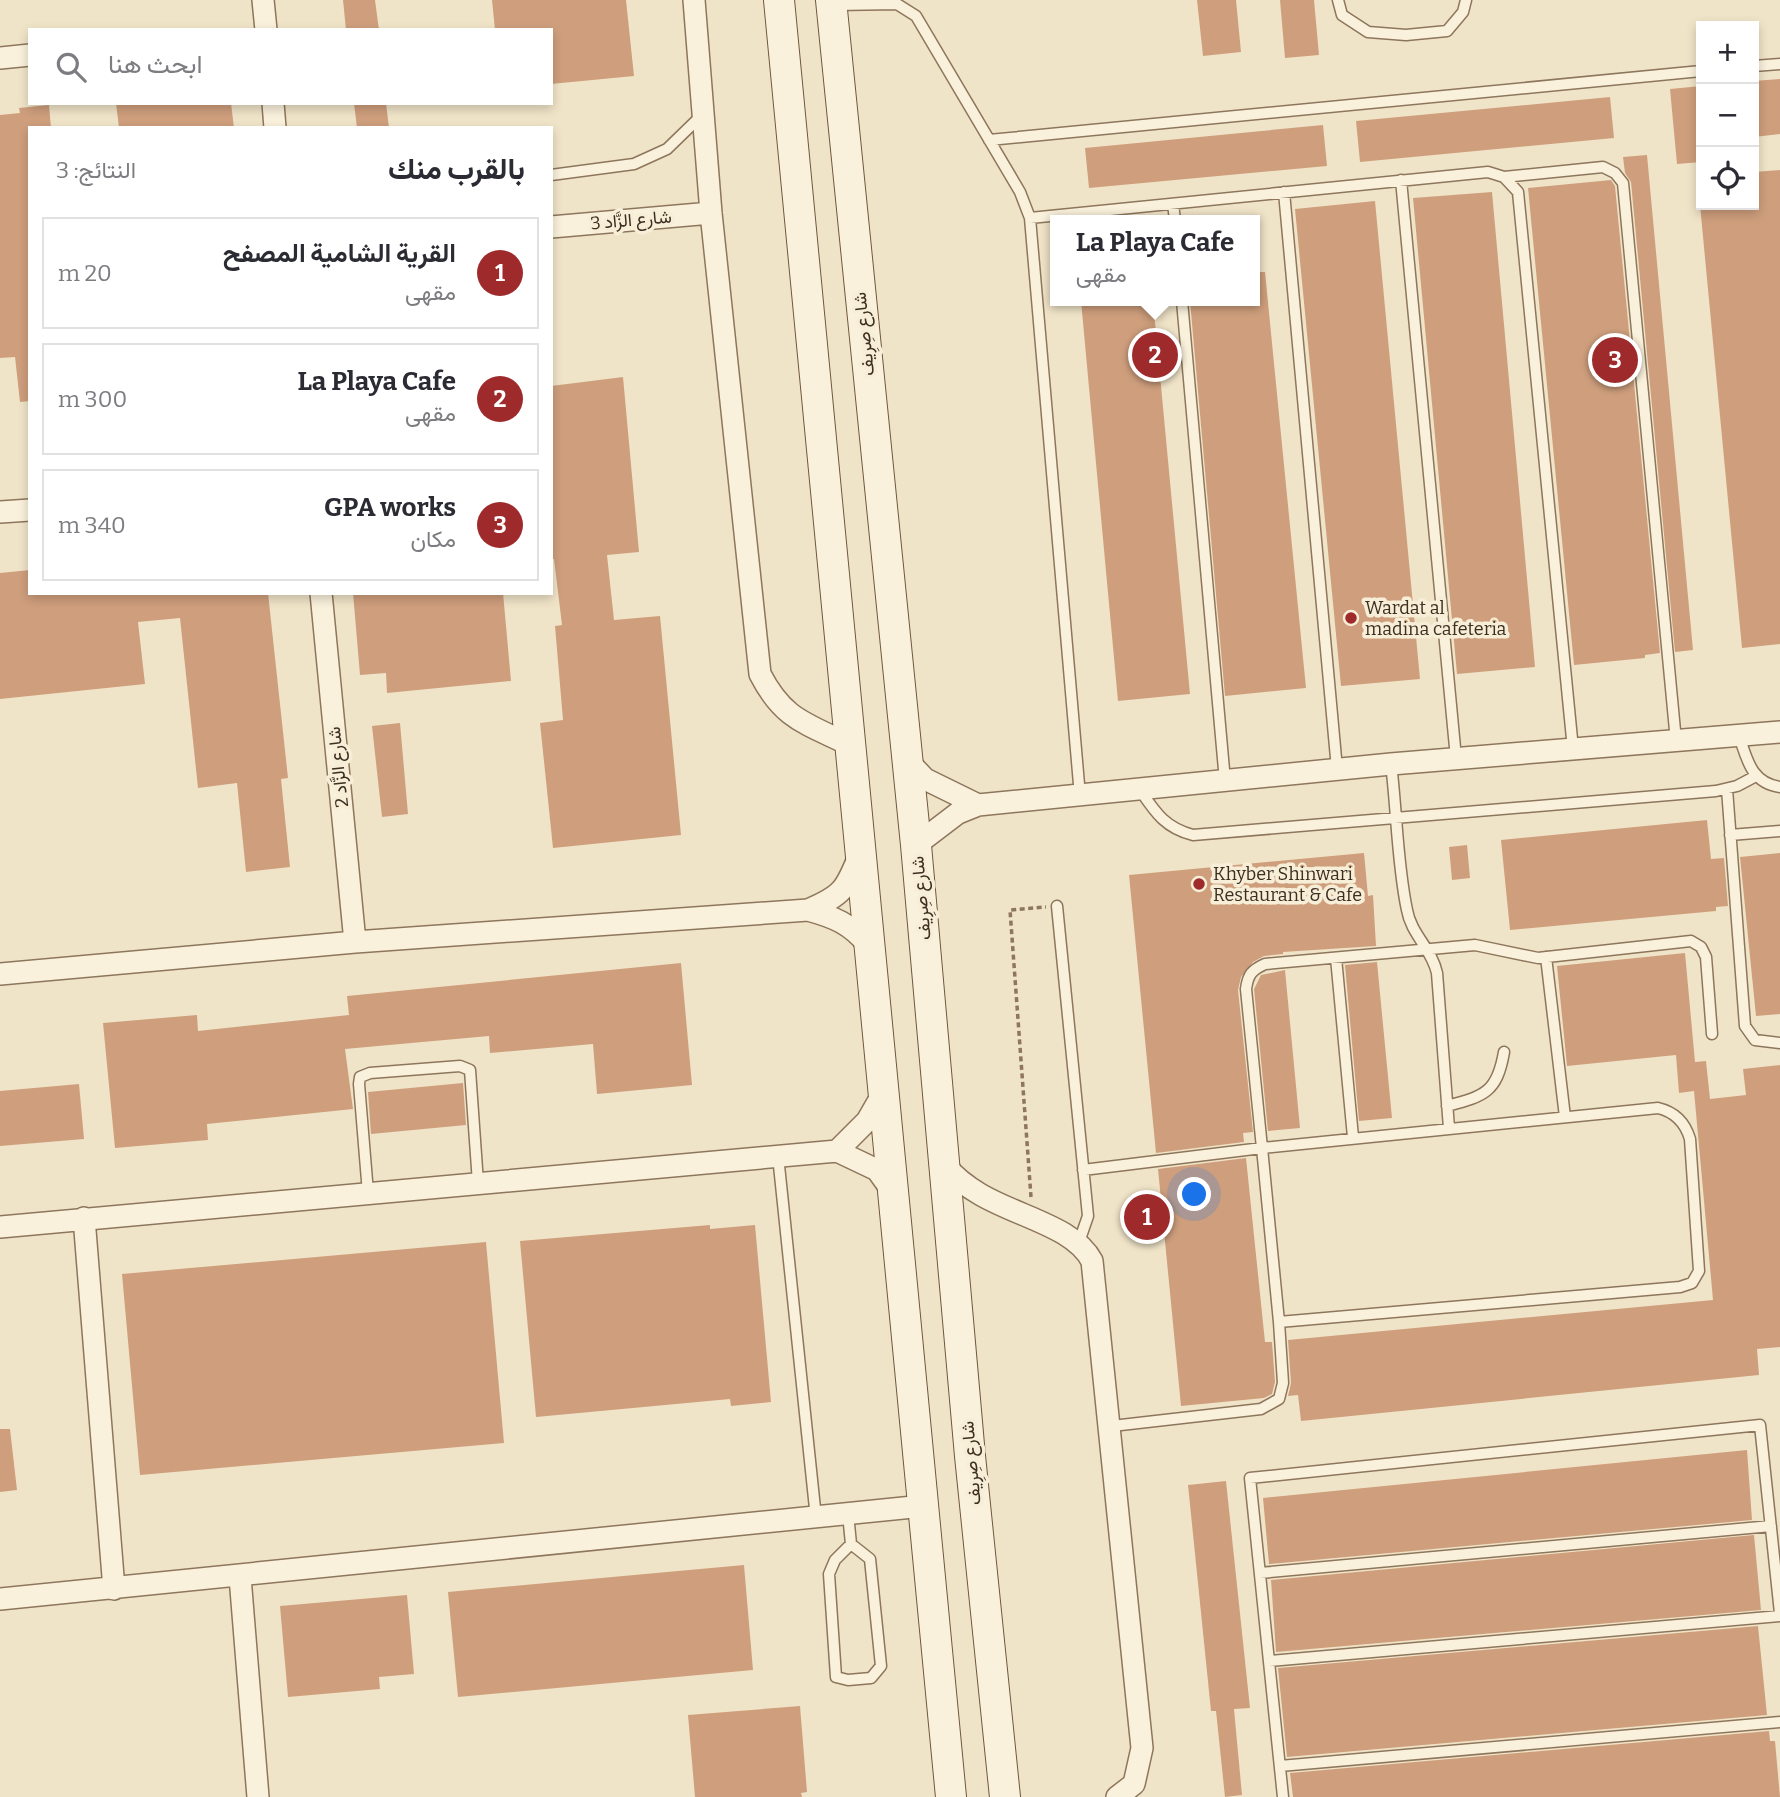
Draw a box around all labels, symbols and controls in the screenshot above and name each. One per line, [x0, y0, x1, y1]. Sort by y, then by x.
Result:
map controls [1696, 21, 1759, 210]
button: + [1696, 21, 1759, 84]
search box [28, 28, 553, 105]
icon: search [52, 48, 90, 86]
text: ابحث هنا [108, 49, 202, 80]
button: − [1696, 84, 1759, 147]
button: locate [1696, 147, 1759, 210]
text: بالقرب منك [388, 151, 525, 187]
text: النتائج: 3 [56, 156, 136, 184]
street label: شارع الزَّاد 3 [589, 205, 673, 236]
popup [1050, 215, 1260, 306]
text: La Playa Cafe [1076, 227, 1234, 258]
text: القرية الشامية المصفح [223, 238, 456, 269]
text: 20 m [58, 259, 112, 287]
text: 1 [495, 259, 505, 287]
text: مقهى [1076, 260, 1127, 288]
text: مقهى [405, 278, 456, 306]
street label: شارع صِرِيف [849, 291, 883, 377]
pin: 2 [1132, 329, 1178, 381]
pin: 3 [1592, 334, 1638, 386]
text: La Playa Cafe [298, 366, 456, 397]
text: 300 m [58, 385, 127, 413]
text: 2 [494, 385, 506, 413]
text: مقهى [405, 399, 456, 427]
text: GPA works [324, 492, 456, 523]
text: 340 m [58, 511, 126, 539]
text: 3 [493, 511, 507, 539]
text: مكان [410, 525, 456, 553]
place label: Wardat al madina cafeteria [1365, 597, 1507, 640]
marker: Wardat al madina cafeteria [1343, 610, 1359, 626]
street label: شارع الزَّاد 2 [323, 725, 354, 808]
street label: شارع صِرِيف [906, 855, 939, 941]
place label: Khyber Shinwari Restaurant & Cafe [1213, 863, 1362, 906]
marker: Khyber Shinwari Restaurant & Cafe [1191, 876, 1207, 892]
your location [1177, 1177, 1211, 1211]
pin: 1 [1124, 1191, 1170, 1243]
street label: شارع صِرِيف [956, 1420, 989, 1506]

